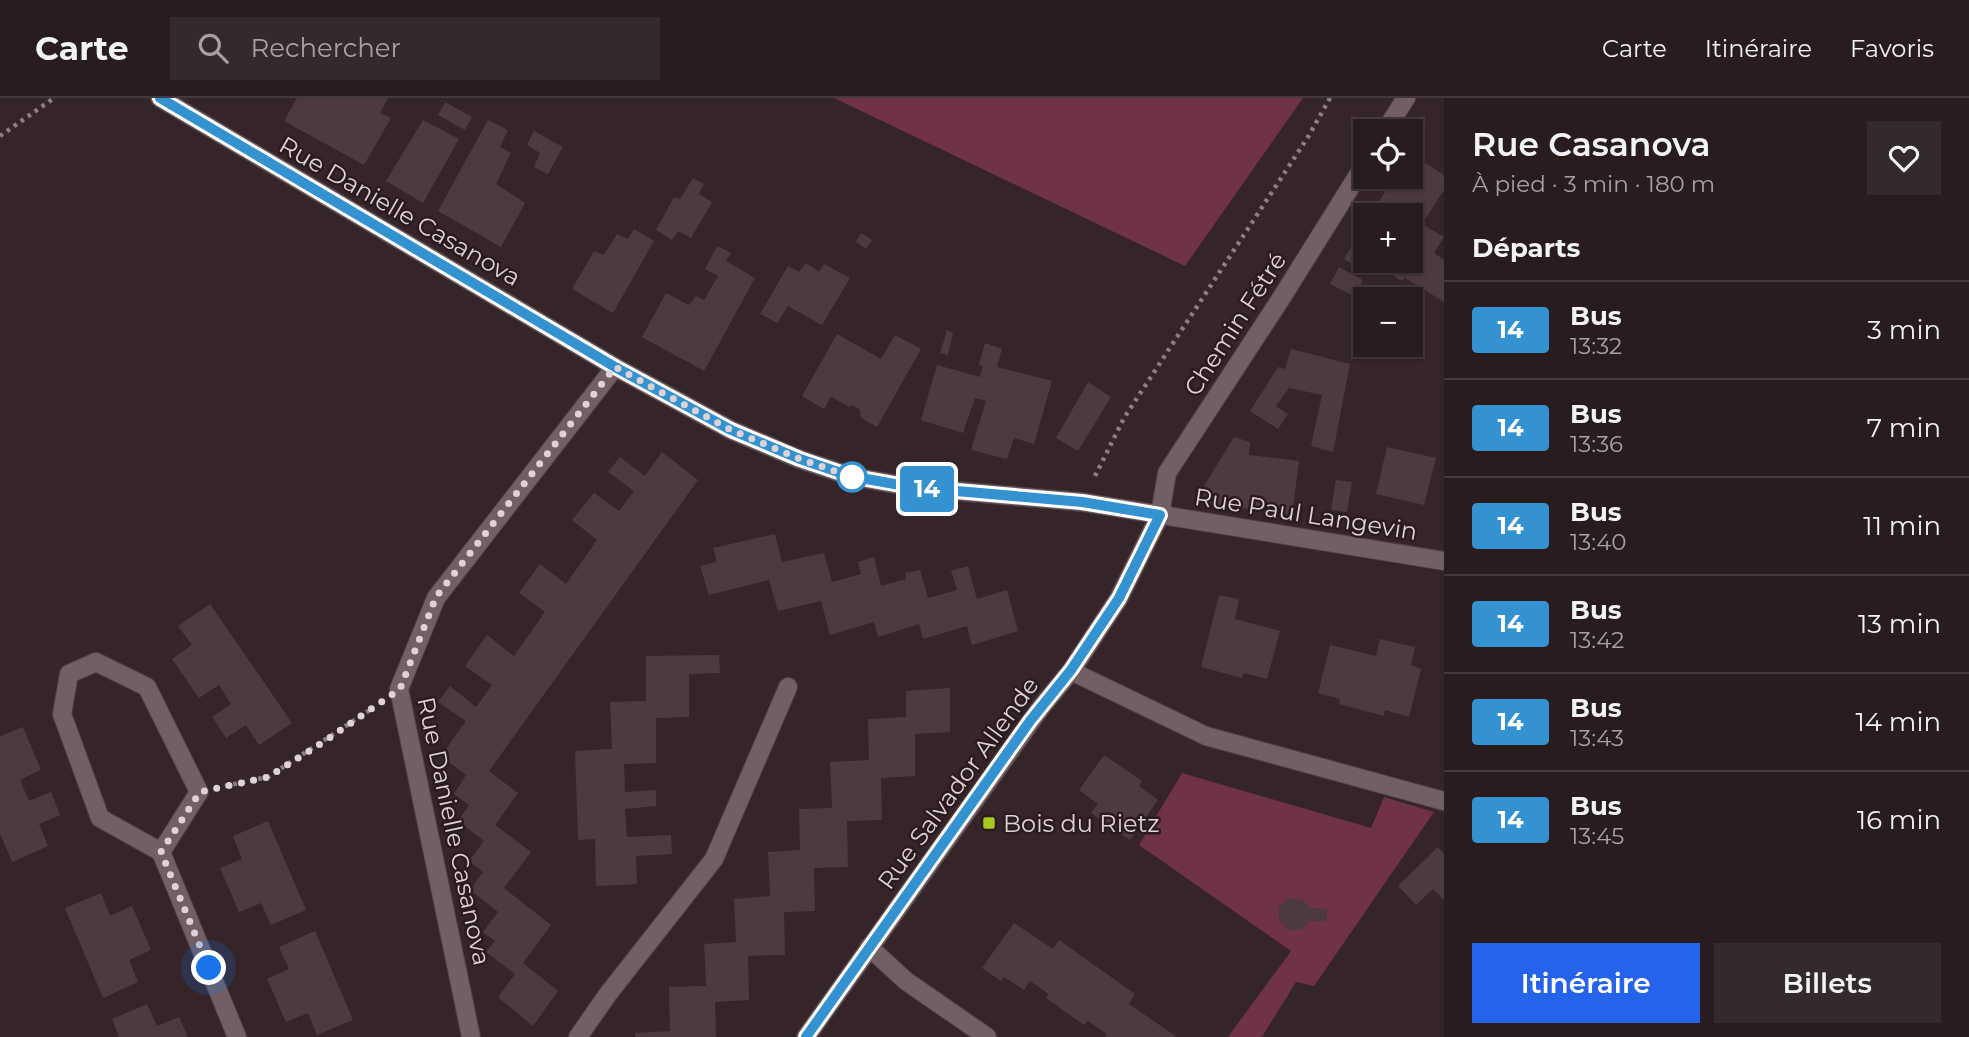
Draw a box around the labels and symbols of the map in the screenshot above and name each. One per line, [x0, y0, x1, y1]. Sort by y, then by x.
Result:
street label: Rue Danielle Casanova [274, 130, 526, 292]
street label: Chemin Fétré [1178, 247, 1292, 401]
unlabelled marker [837, 462, 867, 492]
line badge: 14 [895, 466, 958, 512]
street label: Rue Paul Langevin [1193, 482, 1419, 546]
street label: Rue Salvador Allende [871, 671, 1045, 895]
street label: Rue Danielle Casanova [411, 694, 497, 968]
place label: Bois du Rietz [1003, 809, 1160, 838]
marker: Bois du Rietz [981, 815, 997, 831]
your location [191, 950, 226, 985]

